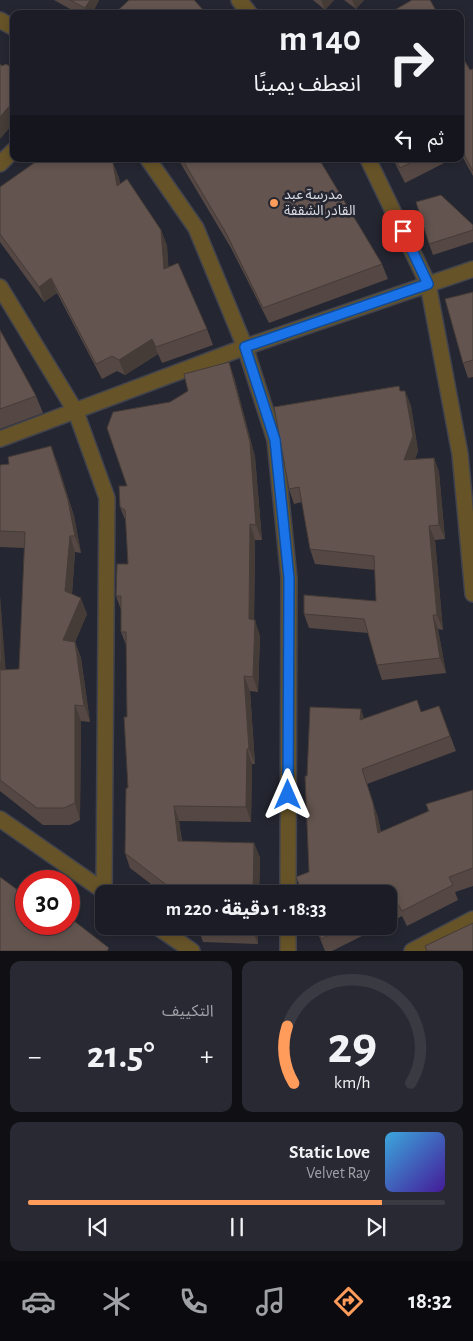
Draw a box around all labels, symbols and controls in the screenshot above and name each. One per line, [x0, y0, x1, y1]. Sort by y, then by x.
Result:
text: 140 m [279, 22, 361, 57]
icon: right [379, 30, 444, 95]
text: انعطف يمينًا [254, 73, 361, 95]
icon: left [390, 125, 418, 153]
text: ثم [428, 130, 444, 149]
place label: مدرسة عبد القادر الشقفة [284, 188, 356, 219]
marker: مدرسة عبد القادر الشقفة [268, 197, 280, 209]
pin [382, 210, 424, 252]
icon: arrive [389, 217, 417, 245]
position arrow [261, 768, 313, 820]
speed limit sign: 30 [15, 870, 80, 935]
text: 18:33 · 1 دقيقة · 220 m [166, 900, 326, 919]
text: التكييف [162, 1003, 214, 1019]
text: 29 [327, 1020, 377, 1072]
text: 21.5° [87, 1037, 155, 1075]
text: − [28, 1043, 41, 1071]
text: + [200, 1043, 214, 1071]
text: km/h [334, 1074, 371, 1092]
text: Static Love [289, 1143, 370, 1162]
text: Velvet Ray [306, 1165, 370, 1181]
icon: previous [84, 1213, 112, 1241]
icon: pause [223, 1213, 251, 1241]
icon: next [362, 1213, 390, 1241]
icon: car [21, 1284, 56, 1319]
icon: climate [99, 1284, 134, 1319]
icon: phone [176, 1284, 211, 1319]
icon: music [253, 1284, 288, 1319]
icon: directions [331, 1284, 366, 1319]
text: 18:32 [408, 1290, 452, 1312]

